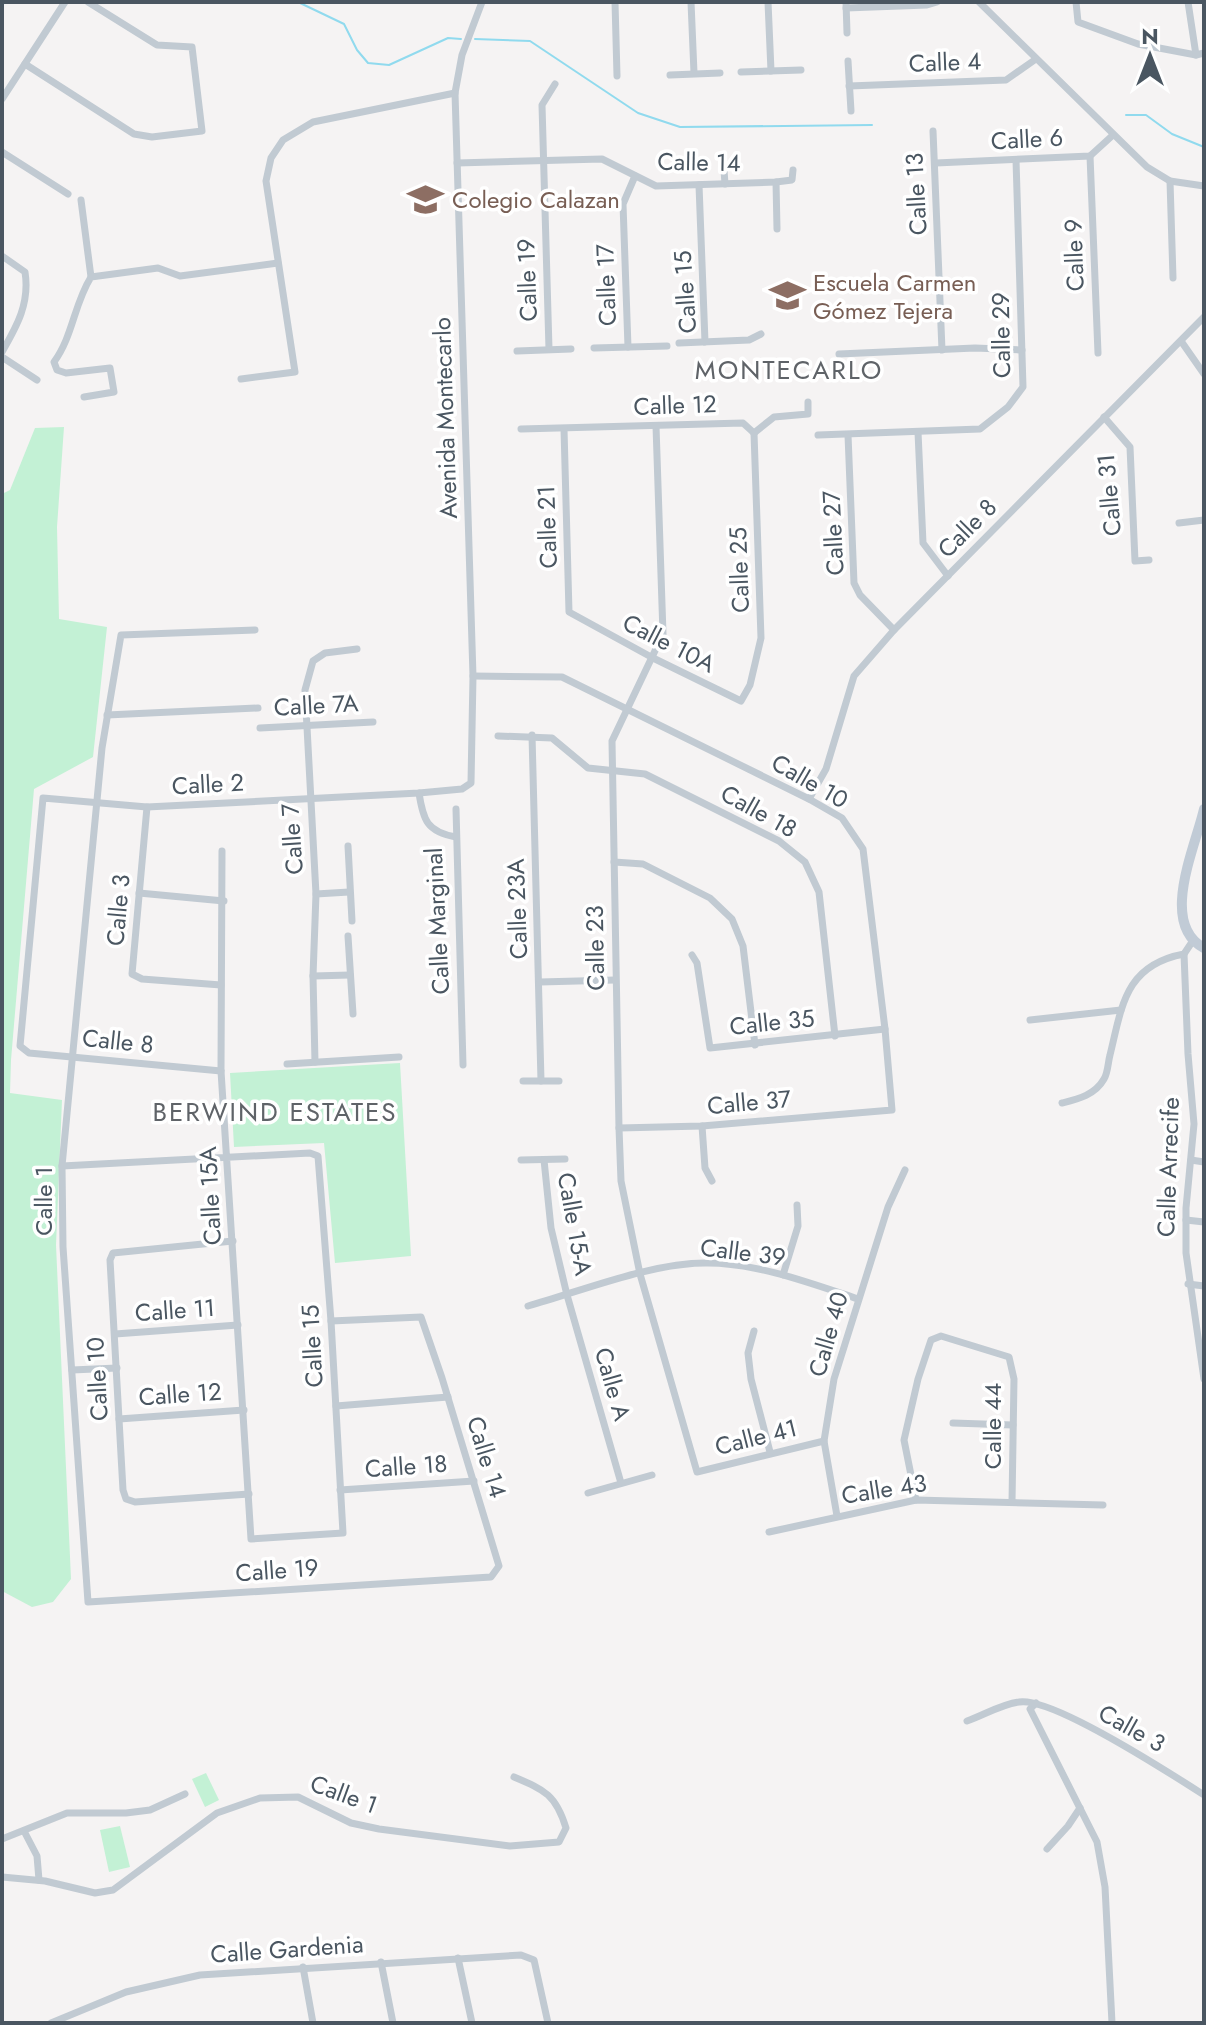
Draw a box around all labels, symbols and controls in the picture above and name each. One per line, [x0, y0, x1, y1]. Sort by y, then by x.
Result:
north arrow [1110, 16, 1190, 96]
text: N [1141, 20, 1159, 52]
street label: Calle 4 [908, 43, 982, 81]
street label: Calle 6 [990, 120, 1064, 158]
street label: Calle 14 [657, 144, 741, 180]
street label: Calle 13 [896, 152, 936, 236]
school or university icon: Colegio Calazan [407, 180, 445, 218]
place label: Colegio Calazan [452, 182, 620, 217]
street label: Calle 9 [1055, 218, 1093, 292]
street label: Calle 19 [508, 238, 546, 322]
street label: Calle 17 [587, 243, 625, 327]
street label: Calle 15 [665, 249, 705, 335]
place label: Escuela Carmen Gómez Tejera [813, 265, 976, 328]
school or university icon: Escuela Carmen Gómez Tejera [768, 277, 806, 315]
street label: Calle 29 [983, 292, 1019, 378]
street label: Avenida Montecarlo [424, 317, 466, 519]
district label: MONTECARLO [695, 351, 883, 389]
street label: Calle 12 [633, 386, 717, 424]
street label: Calle 31 [1088, 452, 1130, 538]
street label: Calle 21 [528, 485, 566, 569]
street label: Calle 27 [813, 489, 853, 576]
street label: Calle 8 [929, 490, 1005, 566]
street label: Calle 25 [720, 527, 758, 613]
street label: Calle 10A [617, 605, 721, 681]
street label: Calle 7A [273, 685, 359, 725]
street label: Calle 10 [765, 745, 855, 817]
street label: Calle 2 [171, 765, 245, 803]
street label: Calle 18 [714, 776, 804, 846]
street label: Calle 7 [272, 802, 312, 876]
street label: Calle Marginal [416, 847, 458, 995]
street label: Calle 23A [498, 858, 536, 960]
street label: Calle 3 [97, 873, 139, 947]
street label: Calle 23 [577, 905, 613, 991]
street label: Calle 35 [728, 1000, 816, 1044]
street label: Calle 8 [81, 1020, 155, 1062]
street label: Calle 37 [706, 1081, 793, 1123]
district label: BERWIND ESTATES [152, 1093, 398, 1131]
street label: Calle Arrecife [1148, 1097, 1188, 1237]
street label: Calle 15A [190, 1146, 230, 1246]
street label: Calle 1 [26, 1166, 61, 1236]
street label: Calle 15-A [549, 1170, 601, 1278]
street label: Calle 39 [698, 1229, 788, 1275]
street label: Calle 40 [799, 1287, 857, 1381]
street label: Calle 11 [134, 1290, 216, 1330]
street label: Calle 15 [292, 1304, 332, 1388]
street label: Calle 10 [77, 1336, 117, 1422]
street label: Calle A [586, 1343, 640, 1425]
street label: Calle 12 [137, 1374, 223, 1414]
street label: Calle 44 [975, 1383, 1010, 1469]
street label: Calle 41 [711, 1410, 801, 1464]
street label: Calle 14 [458, 1412, 516, 1502]
street label: Calle 18 [364, 1446, 448, 1486]
street label: Calle 43 [839, 1465, 929, 1513]
street label: Calle 19 [234, 1550, 320, 1590]
street label: Calle 3 [1092, 1695, 1172, 1761]
street label: Calle 1 [305, 1766, 383, 1822]
street label: Calle Gardenia [209, 1926, 365, 1972]

